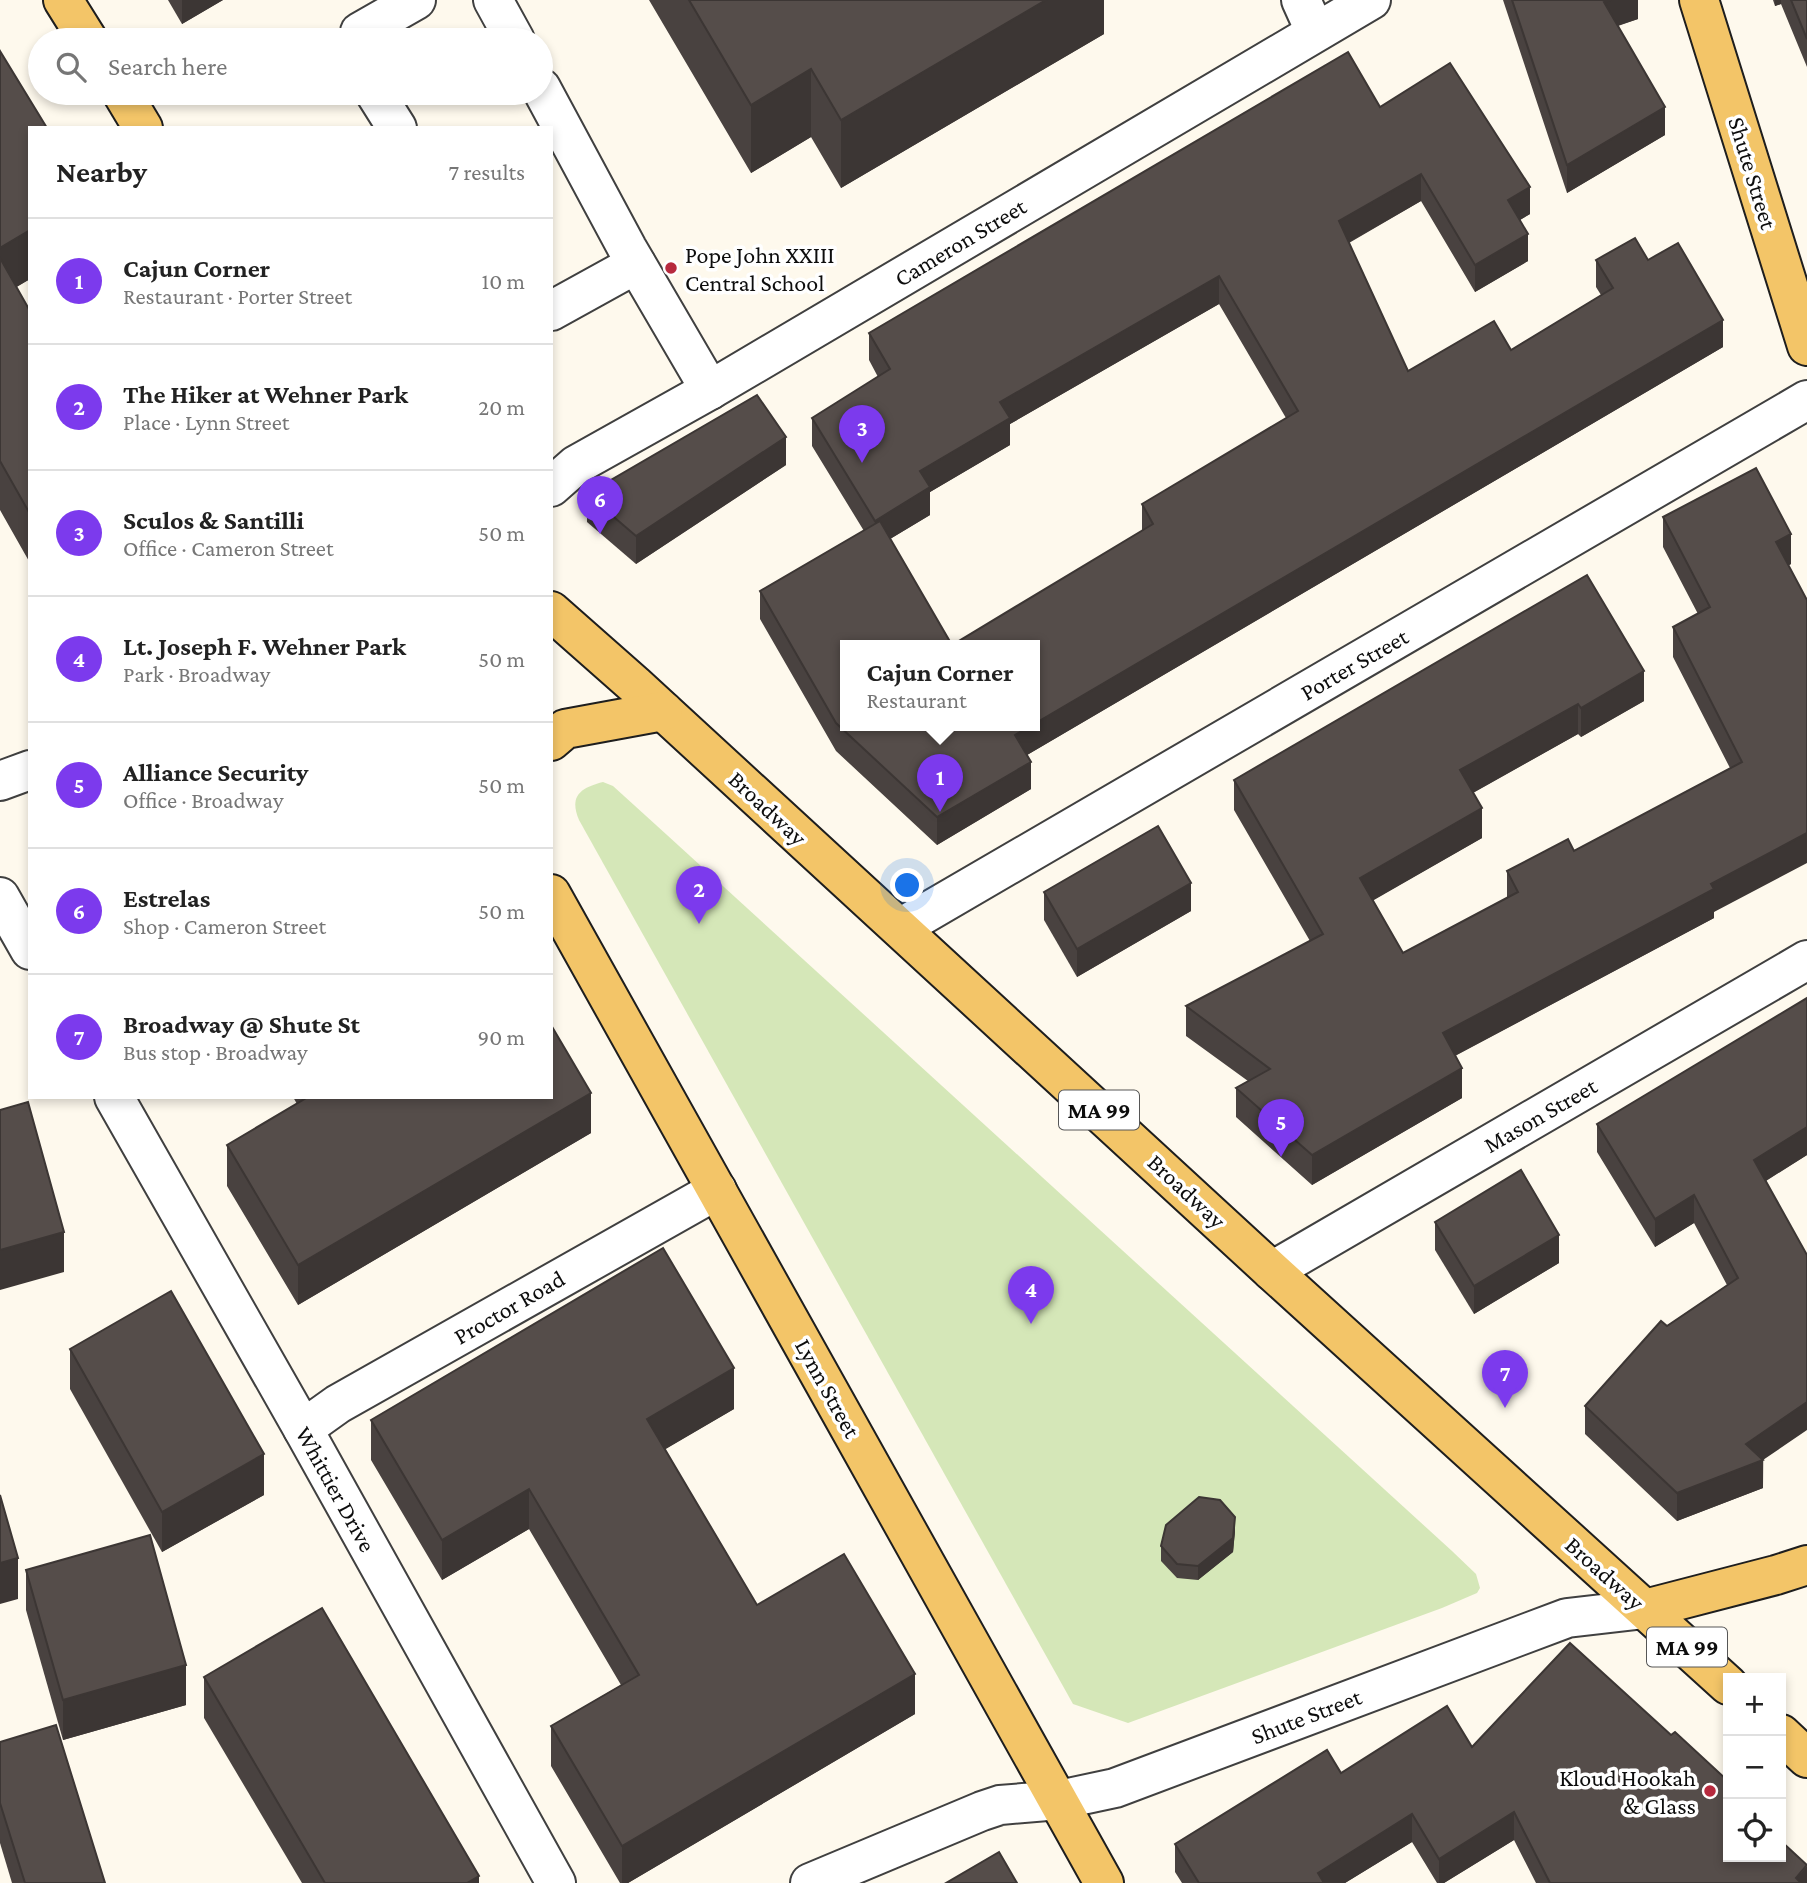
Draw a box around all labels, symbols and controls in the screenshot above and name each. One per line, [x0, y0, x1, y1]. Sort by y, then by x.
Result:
search box [28, 28, 553, 105]
icon: search [52, 48, 90, 86]
text: Search here [108, 52, 227, 81]
street label: Shute Street [1723, 114, 1783, 233]
text: Nearby [56, 155, 147, 188]
text: 7 results [449, 159, 525, 185]
street label: Cameron Street [889, 192, 1032, 292]
place label: Pope John XXIII Central School [685, 241, 834, 296]
text: Cajun Corner [123, 254, 270, 283]
marker: Pope John XXIII Central School [663, 260, 679, 276]
text: 1 [75, 268, 83, 294]
text: 10 m [482, 268, 525, 294]
text: Restaurant · Porter Street [123, 283, 352, 309]
text: The Hiker at Wehner Park [123, 380, 408, 409]
text: 2 [73, 394, 85, 420]
text: 20 m [478, 394, 525, 420]
pin: 3 [839, 405, 885, 463]
text: Place · Lynn Street [123, 409, 289, 435]
pin: 6 [577, 476, 623, 534]
text: Sculos & Santilli [123, 506, 304, 535]
text: 3 [73, 520, 85, 546]
text: 50 m [478, 520, 525, 546]
text: Office · Cameron Street [123, 535, 334, 561]
street label: Porter Street [1295, 622, 1413, 706]
text: Lt. Joseph F. Wehner Park [123, 632, 406, 661]
popup [840, 640, 1040, 731]
text: 4 [73, 646, 85, 672]
text: 50 m [478, 646, 525, 672]
text: Cajun Corner [866, 658, 1014, 687]
text: Park · Broadway [123, 661, 270, 687]
text: Restaurant [866, 687, 967, 713]
pin: 1 [917, 754, 963, 812]
text: Alliance Security [123, 758, 309, 787]
street label: Broadway [724, 765, 813, 851]
text: 5 [73, 772, 85, 798]
text: 50 m [478, 772, 525, 798]
text: Office · Broadway [123, 787, 284, 813]
pin: 2 [676, 866, 722, 924]
your location [890, 868, 924, 902]
text: Estrelas [123, 884, 210, 913]
text: 6 [73, 898, 85, 924]
text: 50 m [478, 898, 525, 924]
text: Shop · Cameron Street [123, 913, 326, 939]
text: Broadway @ Shute St [123, 1010, 360, 1039]
text: 7 [73, 1024, 85, 1050]
text: 90 m [478, 1024, 525, 1050]
text: Bus stop · Broadway [123, 1039, 308, 1065]
street label: Mason Street [1479, 1071, 1602, 1158]
road number: MA 99 [1059, 1091, 1139, 1130]
pin: 5 [1258, 1099, 1304, 1157]
street label: Broadway [1143, 1148, 1232, 1234]
street label: Proctor Road [449, 1264, 569, 1350]
pin: 4 [1008, 1266, 1054, 1324]
street label: Lynn Street [790, 1334, 867, 1443]
pin: 7 [1482, 1350, 1528, 1408]
street label: Whittier Drive [290, 1422, 382, 1556]
street label: Broadway [1560, 1531, 1651, 1616]
road number: MA 99 [1647, 1628, 1727, 1666]
map controls [1723, 1673, 1786, 1862]
button: + [1723, 1673, 1786, 1736]
street label: Shute Street [1247, 1682, 1366, 1749]
button: − [1723, 1736, 1786, 1799]
place label: Kloud Hookah & Glass [1559, 1764, 1696, 1819]
marker: Kloud Hookah & Glass [1702, 1783, 1718, 1799]
button: locate [1723, 1799, 1786, 1862]

